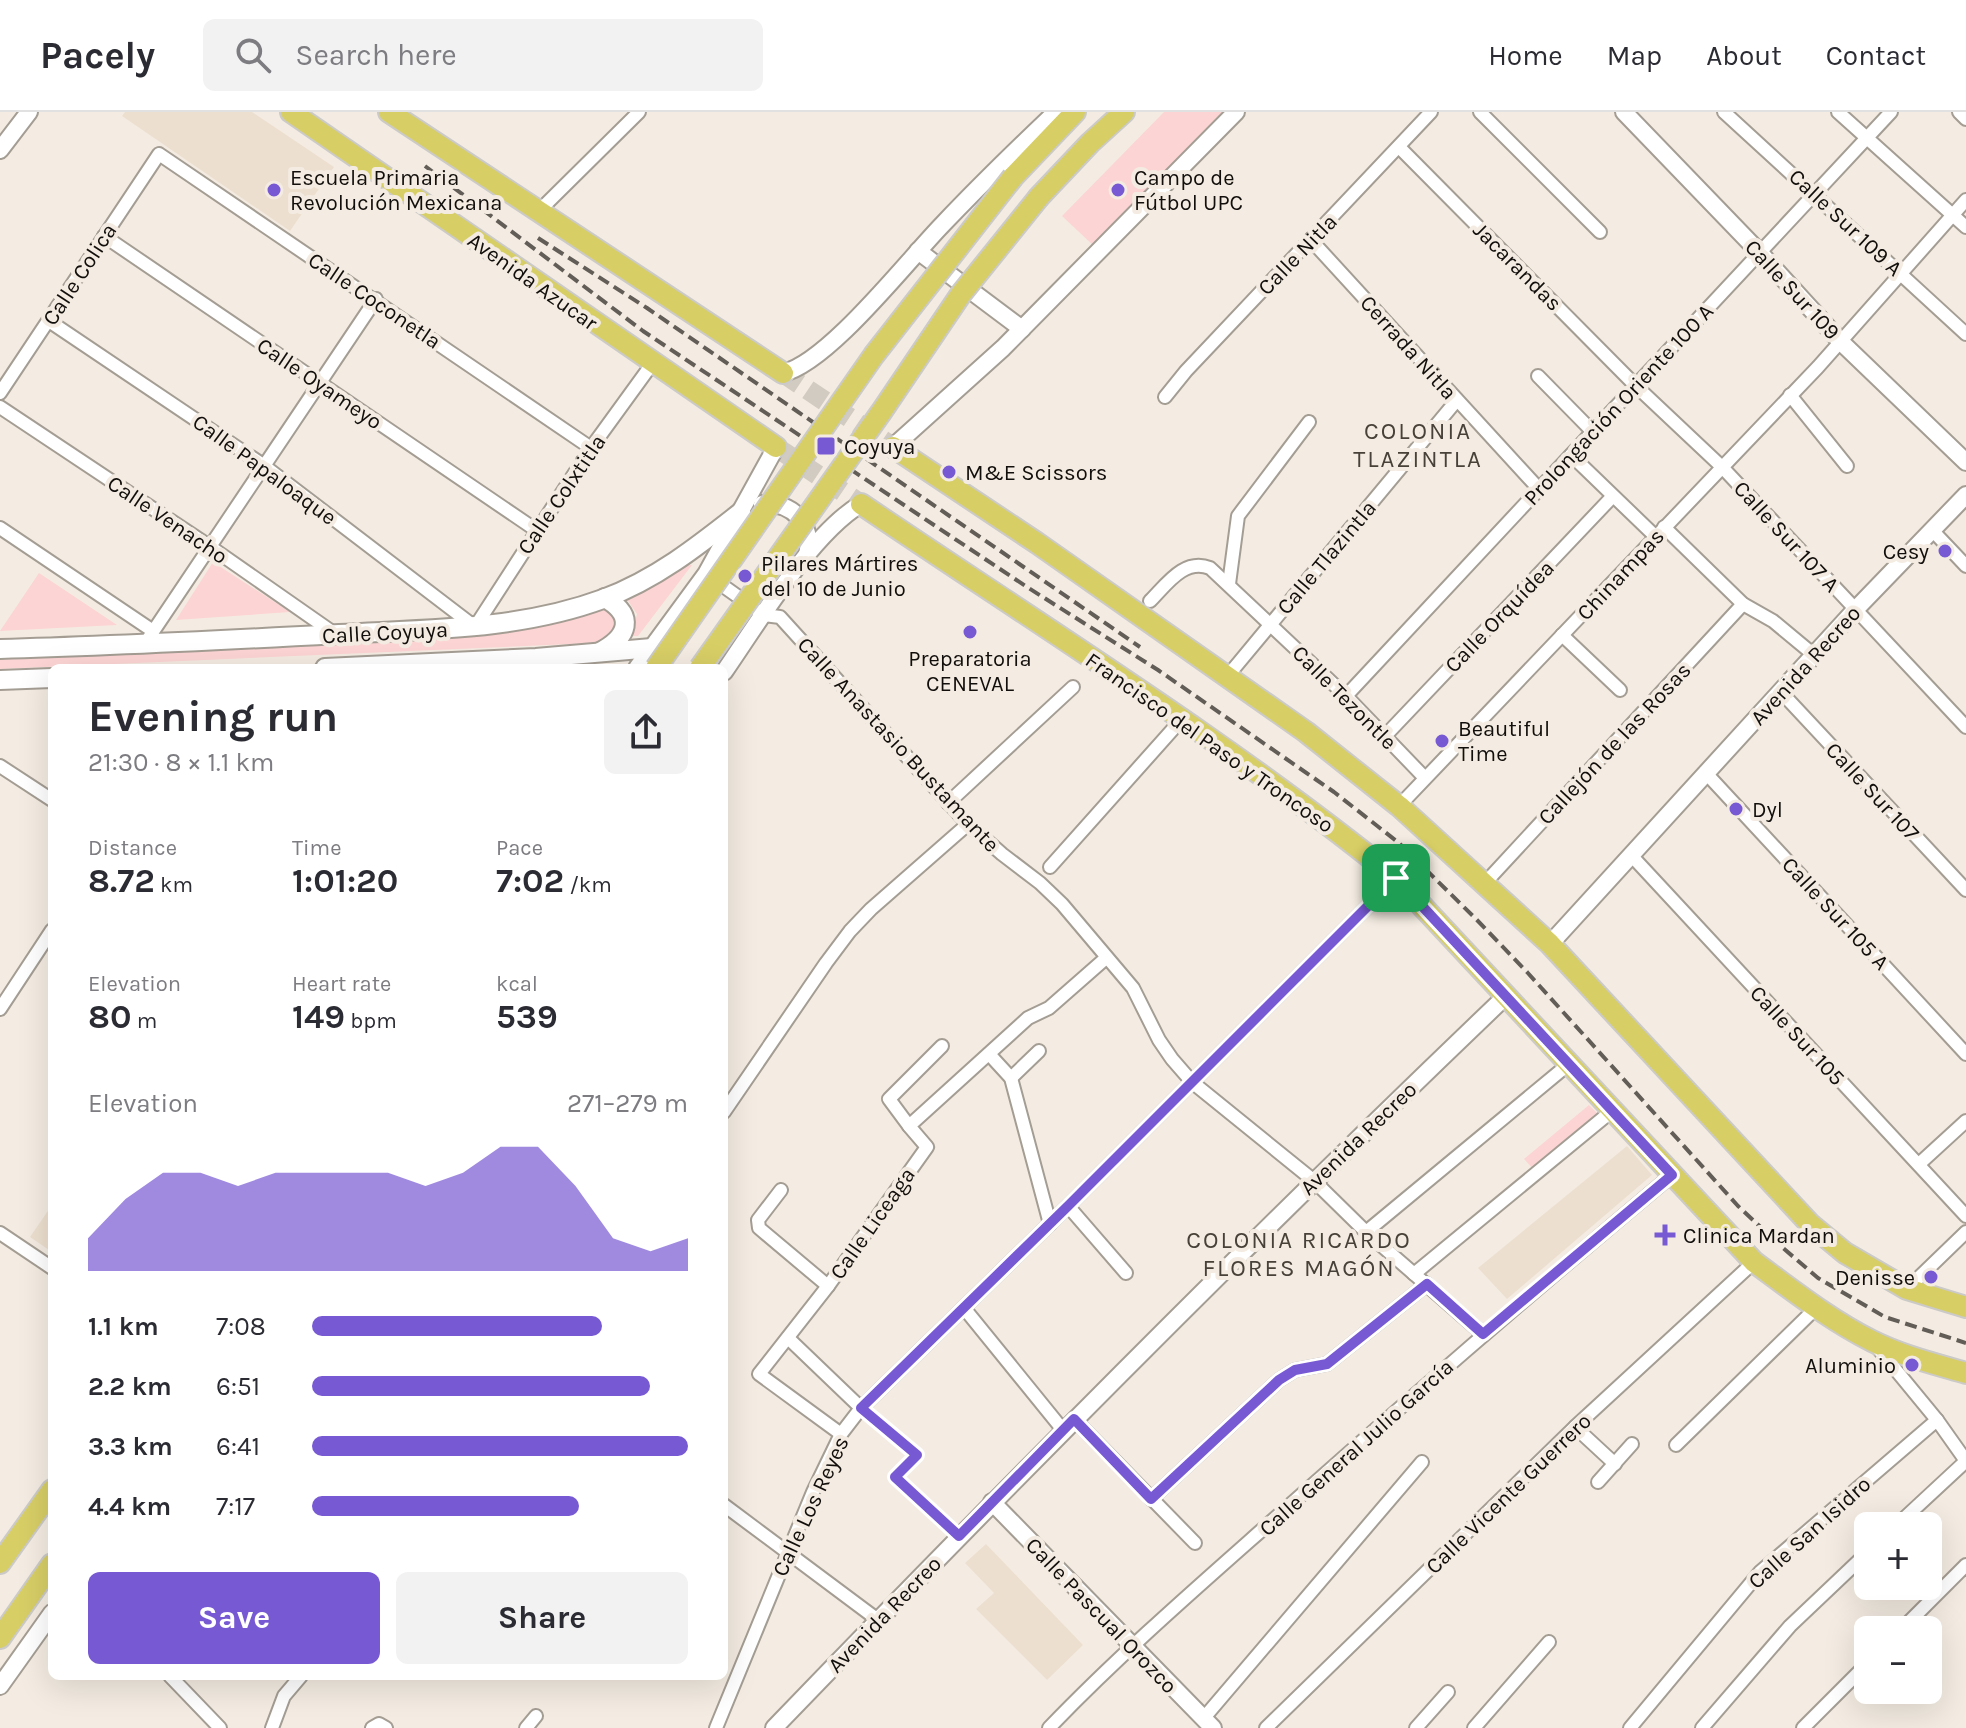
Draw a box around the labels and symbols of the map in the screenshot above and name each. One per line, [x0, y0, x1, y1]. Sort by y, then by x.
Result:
street label: Calle Sur 109 A [1783, 164, 1908, 282]
place label: Escuela Primaria Revolución Mexicana [290, 165, 502, 216]
place label: Campo de Fútbol UPC [1134, 165, 1243, 216]
marker: Escuela Primaria Revolución Mexicana [265, 181, 283, 199]
marker: Campo de Fútbol UPC [1109, 181, 1127, 199]
street label: Calle Nitla [1253, 209, 1343, 301]
street label: Jacarandas [1468, 217, 1567, 316]
street label: Calle Colica [37, 219, 122, 330]
street label: Avenida Azucar [462, 227, 602, 336]
street label: Calle Sur 109 [1739, 234, 1845, 345]
street label: Calle Coconetla [303, 247, 446, 355]
street label: Cerrada Nitla [1355, 290, 1462, 405]
street label: Prolongación Oriente 100 A [1519, 298, 1719, 511]
street label: Calle Oyameyo [252, 332, 387, 435]
street label: Calle Papaloaque [187, 409, 341, 531]
district label: COLONIA TLAZINTLA [1353, 417, 1483, 473]
street label: Calle Colxtitla [512, 430, 611, 559]
place label: Coyuya [844, 434, 915, 460]
marker: Coyuya [815, 435, 837, 457]
place label: M&E Scissors [965, 460, 1107, 486]
marker: M&E Scissors [940, 463, 958, 481]
street label: Calle Venacho [102, 470, 233, 570]
street label: Calle Sur 107 A [1728, 476, 1845, 598]
street label: Calle Tlazintla [1272, 495, 1382, 620]
street label: Chinampas [1572, 523, 1670, 626]
place label: Cesy [1883, 539, 1929, 565]
marker: Cesy [1936, 542, 1954, 560]
place label: Pilares Mártires del 10 de Junio [761, 551, 918, 602]
street label: Calle Orquídea [1440, 555, 1560, 678]
marker: Pilares Mártires del 10 de Junio [736, 567, 754, 585]
street label: Avenida Recreo [1745, 600, 1866, 731]
street label: Calle Coyuya [322, 617, 449, 649]
marker: Preparatoria CENEVAL [961, 623, 979, 641]
street label: Calle Anastasio Bustamante [792, 632, 1005, 857]
street label: Calle Tezontle [1287, 640, 1402, 755]
place label: Preparatoria CENEVAL [908, 646, 1032, 697]
street label: Francisco del Paso y Troncoso [1080, 647, 1338, 839]
street label: Callejón de las Rosas [1533, 657, 1697, 830]
place label: Beautiful Time [1458, 716, 1550, 767]
marker: Beautiful Time [1433, 732, 1451, 750]
street label: Calle Sur 107 [1820, 737, 1924, 846]
place label: Dyl [1752, 797, 1783, 823]
marker: Dyl [1727, 800, 1745, 818]
pin [1362, 844, 1430, 912]
street label: Calle Sur 105 A [1776, 852, 1894, 976]
street label: Calle Sur 105 [1744, 980, 1850, 1091]
street label: Avenida Recreo [1295, 1077, 1422, 1201]
street label: Calle Liceaga [825, 1163, 921, 1285]
place label: Clinica Mardan [1683, 1223, 1835, 1249]
marker: Clinica Mardan [1654, 1224, 1676, 1246]
district label: COLONIA RICARDO FLORES MAGÓN [1186, 1226, 1412, 1282]
place label: Denisse [1835, 1265, 1915, 1291]
marker: Denisse [1922, 1268, 1940, 1286]
place label: Aluminio [1805, 1353, 1896, 1379]
street label: Calle General Julio García [1254, 1354, 1459, 1542]
marker: Aluminio [1903, 1356, 1921, 1374]
street label: Calle Vicente Guerrero [1421, 1408, 1597, 1580]
street label: Calle Los Reyes [767, 1432, 855, 1581]
street label: Calle San Isidro [1743, 1471, 1876, 1594]
street label: Calle Pascual Orozco [1020, 1532, 1182, 1699]
street label: Avenida Recreo [823, 1551, 947, 1678]

